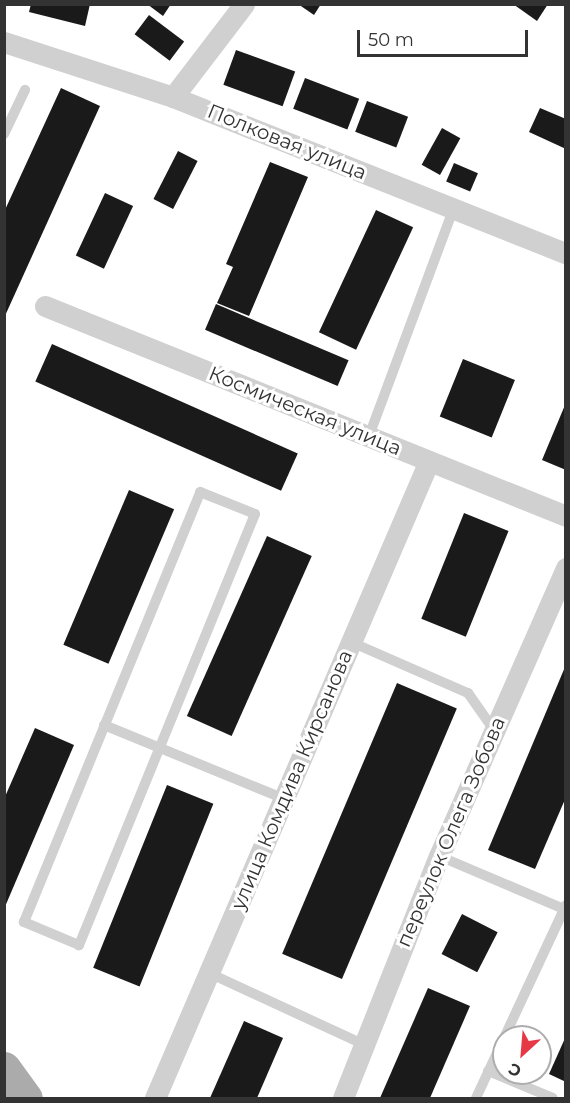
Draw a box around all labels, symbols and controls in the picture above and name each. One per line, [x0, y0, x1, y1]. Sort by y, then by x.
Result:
scale bar [360, 18, 531, 56]
text: 50 m [368, 29, 414, 51]
street label: Полковая улица [204, 99, 370, 185]
street label: Космическая улица [205, 361, 405, 461]
street label: улица Комдива Кирсанова [226, 647, 358, 913]
street label: переулок Олега Зобова [392, 713, 510, 951]
north arrow [492, 1025, 552, 1085]
text: С [505, 1059, 524, 1081]

